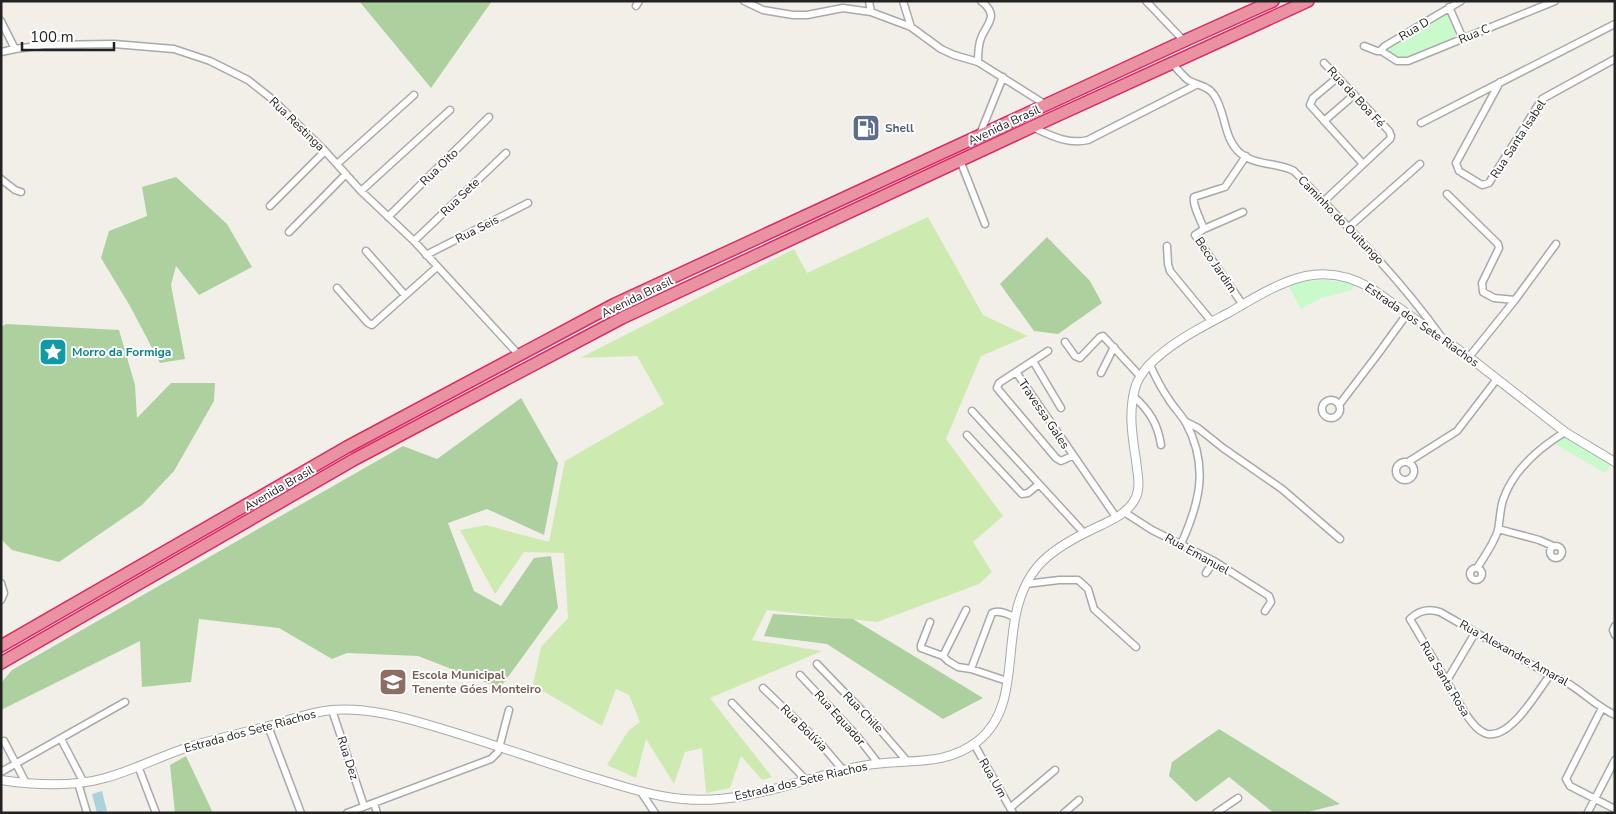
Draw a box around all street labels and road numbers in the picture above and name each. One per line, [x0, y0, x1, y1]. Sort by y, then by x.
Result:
street label: Rua D [1396, 14, 1432, 44]
street label: Rua C [1456, 20, 1492, 48]
street label: Rua da Boa Fé [1324, 63, 1388, 131]
street label: Rua Restinga [266, 93, 328, 155]
street label: Rua Santa Isabel [1487, 96, 1550, 181]
street label: Avenida Brasil [965, 101, 1043, 149]
street label: Rua Oito [417, 145, 462, 189]
street label: Caminho do Ouitungo [1294, 172, 1388, 268]
street label: Rua Sete [437, 174, 483, 220]
street label: Rua Seis [453, 211, 502, 247]
street label: Beco Jardim [1191, 234, 1241, 296]
street label: Avenida Brasil [599, 273, 676, 321]
street label: Estrada dos Sete Riachos [1362, 280, 1482, 371]
street label: Travessa Gales [1015, 376, 1073, 452]
street label: Avenida Brasil [241, 461, 317, 514]
street label: Rua Emanuel [1162, 530, 1232, 578]
street label: Rua Alexandre Amaral [1457, 616, 1572, 690]
street label: Rua Santa Rosa [1416, 638, 1474, 720]
street label: Rua Equador [811, 687, 870, 750]
street label: Rua Chile [839, 688, 887, 736]
street label: Rua Bolívia [777, 701, 831, 755]
street label: Estrada dos Sete Riachos [182, 706, 318, 756]
street label: Rua Dez [333, 734, 363, 782]
street label: Rua Um [975, 755, 1011, 801]
street label: Estrada dos Sete Riachos [733, 758, 869, 804]

